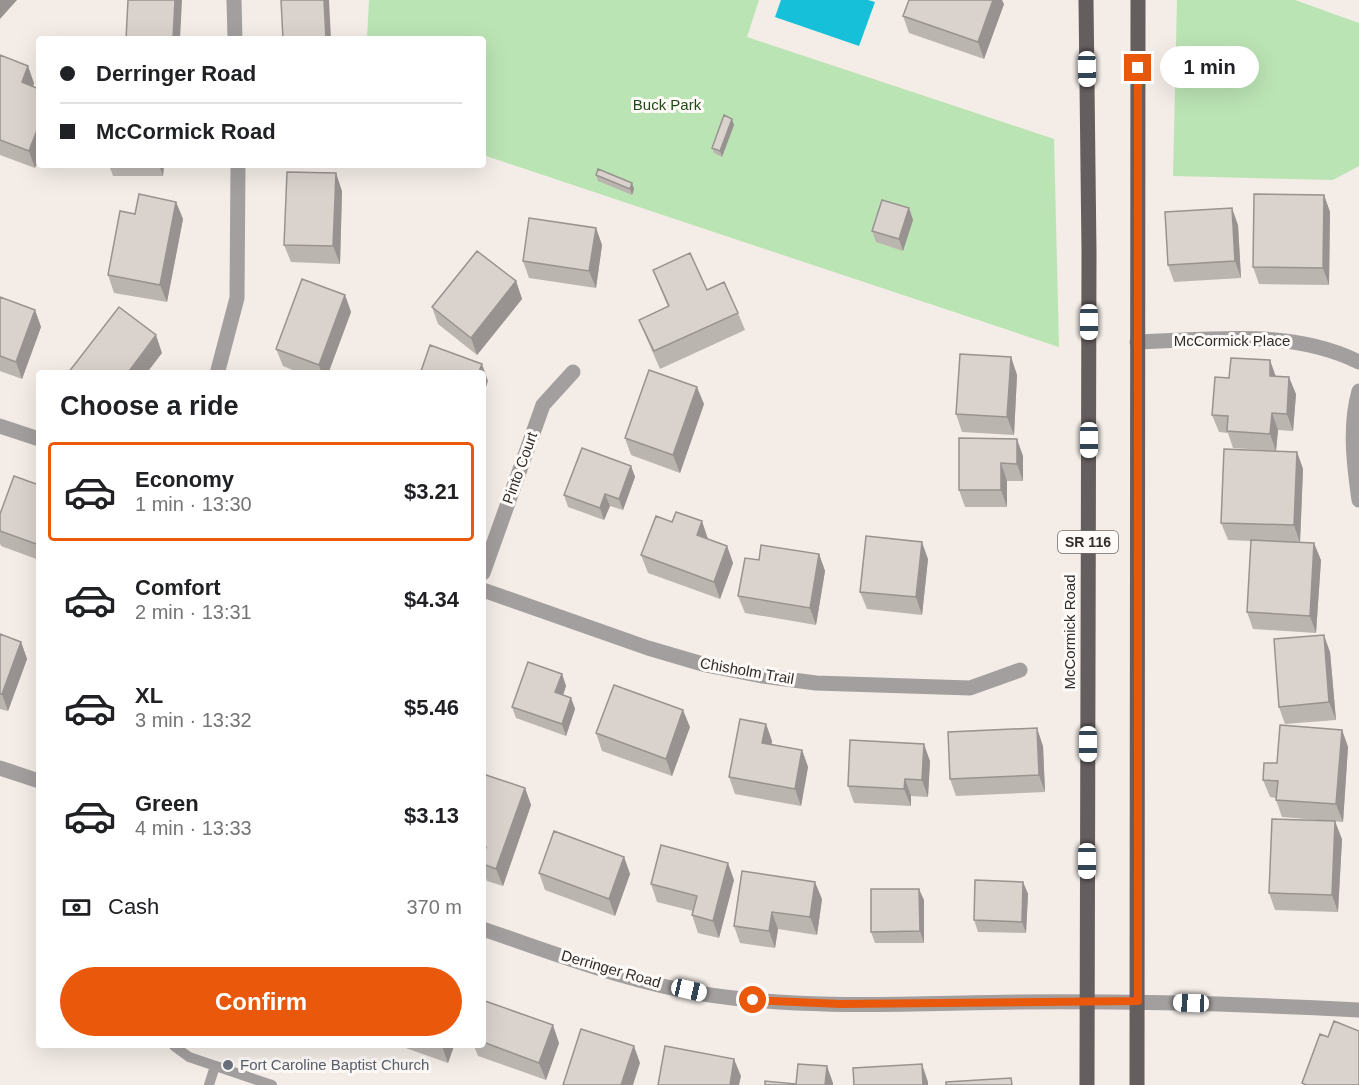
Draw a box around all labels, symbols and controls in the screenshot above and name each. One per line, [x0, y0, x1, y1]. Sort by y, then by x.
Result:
callout: 1 min [1159, 47, 1258, 89]
car [1078, 51, 1096, 87]
route end [1124, 54, 1151, 81]
text: 1 min [1183, 56, 1236, 78]
text: Derringer Road [96, 61, 256, 86]
park label: Buck Park [633, 96, 702, 113]
text: McCormick Road [96, 119, 276, 144]
car [1080, 304, 1098, 340]
street label: McCormick Place [1174, 332, 1290, 349]
text: Choose a ride [60, 391, 239, 421]
car [1080, 422, 1098, 458]
street label: Pinto Court [499, 429, 541, 506]
icon: car [63, 465, 117, 519]
text: Economy [135, 467, 234, 492]
text: $3.21 [404, 479, 459, 504]
text: 1 min · 13:30 [135, 493, 252, 515]
road number: SR 116 [1058, 531, 1118, 553]
icon: car [63, 573, 117, 627]
street label: McCormick Road [1061, 574, 1078, 690]
text: Comfort [135, 575, 221, 600]
text: $4.34 [404, 587, 459, 612]
text: 2 min · 13:31 [135, 601, 252, 623]
street label: Chisholm Trail [699, 654, 795, 687]
icon: car [63, 681, 117, 735]
text: XL [135, 683, 163, 708]
text: $5.46 [404, 695, 459, 720]
text: 3 min · 13:32 [135, 709, 252, 731]
car [1079, 726, 1097, 762]
icon: car [63, 789, 117, 843]
text: Green [135, 791, 199, 816]
text: $3.13 [404, 803, 459, 828]
text: 4 min · 13:33 [135, 817, 252, 839]
car [1078, 843, 1096, 879]
icon: cash [60, 891, 93, 924]
text: Cash [108, 894, 159, 919]
text: 370 m [406, 896, 462, 918]
street label: Derringer Road [560, 946, 663, 991]
button: Confirm [60, 967, 462, 1036]
car [669, 977, 709, 1003]
route start [739, 986, 766, 1013]
car [1173, 993, 1209, 1013]
place label: Fort Caroline Baptist Church [240, 1056, 429, 1073]
marker: Fort Caroline Baptist Church [221, 1058, 235, 1072]

